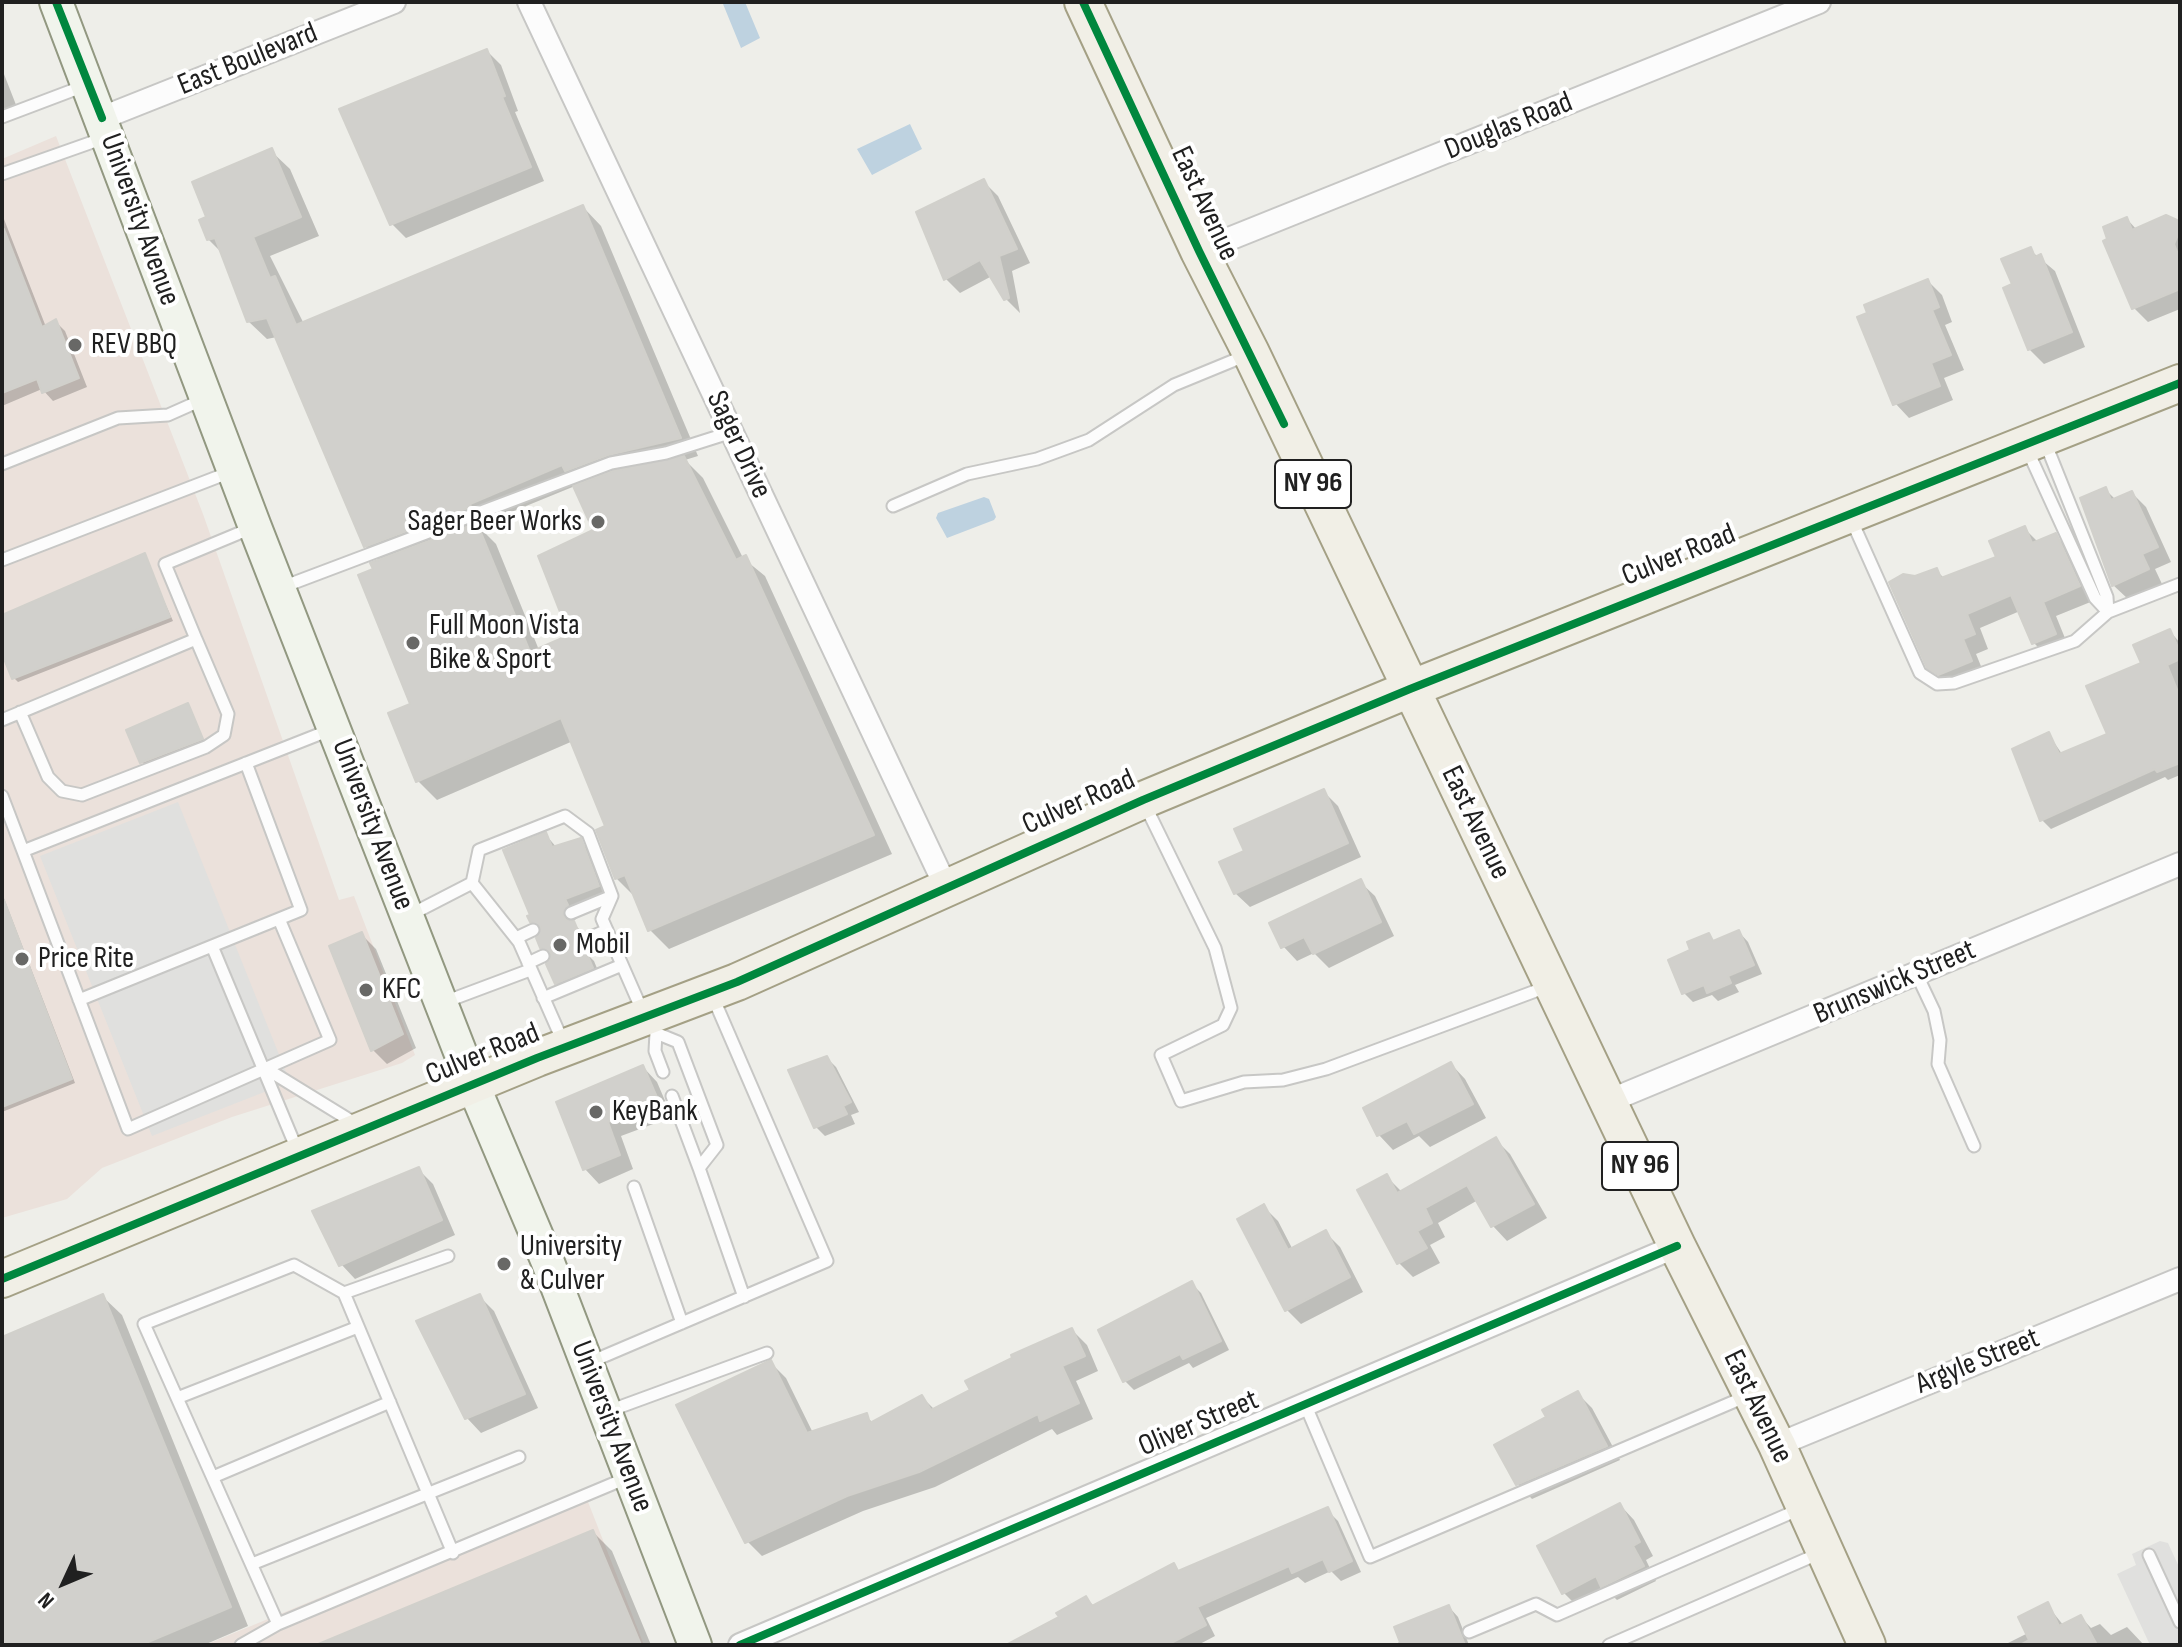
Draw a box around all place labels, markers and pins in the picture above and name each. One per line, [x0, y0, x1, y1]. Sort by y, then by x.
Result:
place label: REV BBQ [91, 327, 177, 363]
marker: REV BBQ [66, 336, 84, 354]
place label: Sager Beer Works [408, 504, 582, 540]
marker: Sager Beer Works [589, 513, 607, 531]
place label: Full Moon Vista Bike & Sport [429, 608, 580, 678]
marker: Full Moon Vista Bike & Sport [404, 634, 422, 652]
place label: Mobil [576, 927, 630, 963]
marker: Mobil [551, 936, 569, 954]
place label: Price Rite [38, 941, 134, 977]
marker: Price Rite [13, 950, 31, 968]
place label: KFC [382, 972, 421, 1008]
marker: KFC [357, 981, 375, 999]
place label: KeyBank [612, 1094, 698, 1130]
marker: KeyBank [587, 1103, 605, 1121]
place label: University & Culver [520, 1229, 622, 1300]
marker: University & Culver [495, 1255, 513, 1273]

